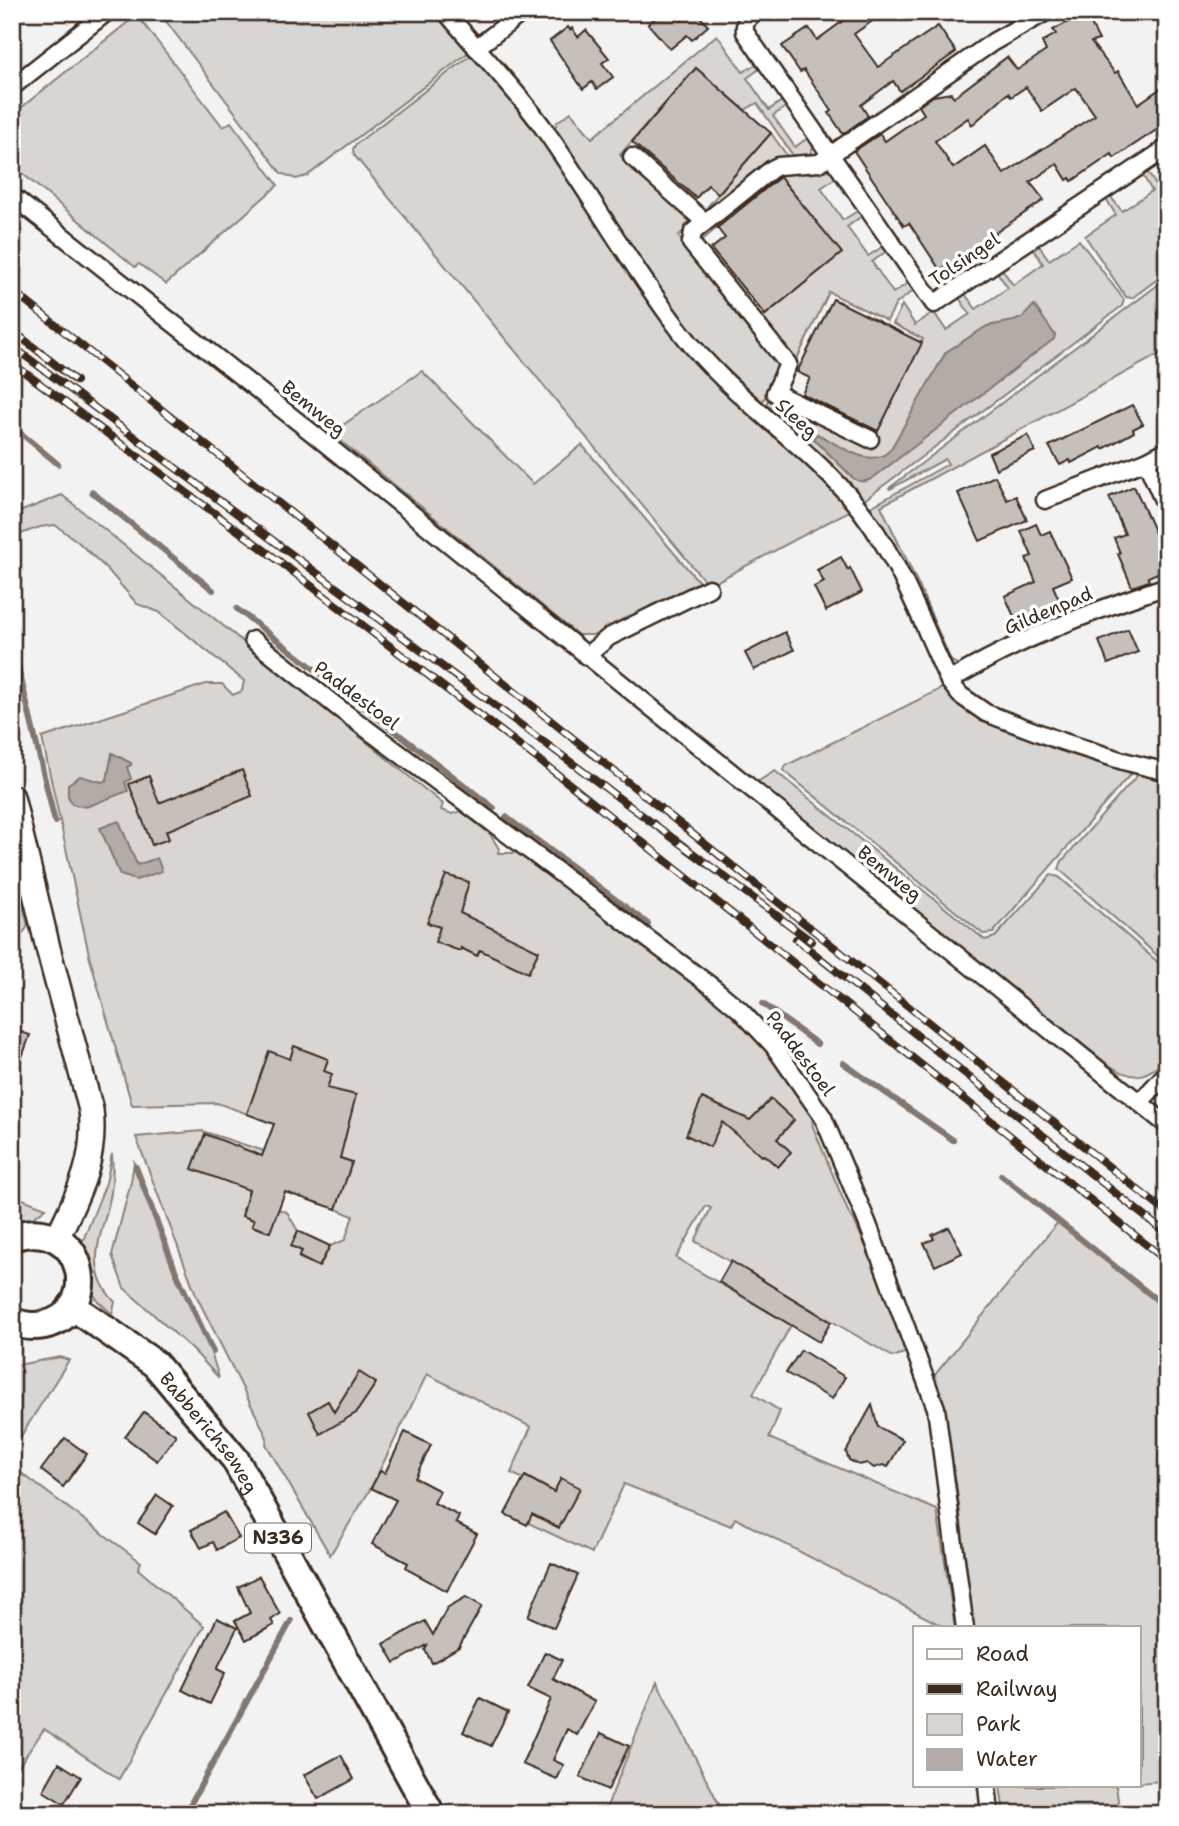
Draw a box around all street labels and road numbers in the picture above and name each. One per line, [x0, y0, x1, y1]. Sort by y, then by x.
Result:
street label: Tolsingel [924, 226, 1005, 292]
street label: Bemweg [276, 375, 351, 442]
street label: Sleeg [770, 393, 823, 444]
street label: Gildenpad [1000, 581, 1096, 640]
street label: Paddestoel [309, 655, 405, 736]
street label: Bemweg [852, 840, 927, 907]
street label: Paddestoel [760, 1006, 841, 1101]
street label: Babberichseweg [154, 1367, 264, 1498]
road number: N336 [245, 1524, 311, 1553]

